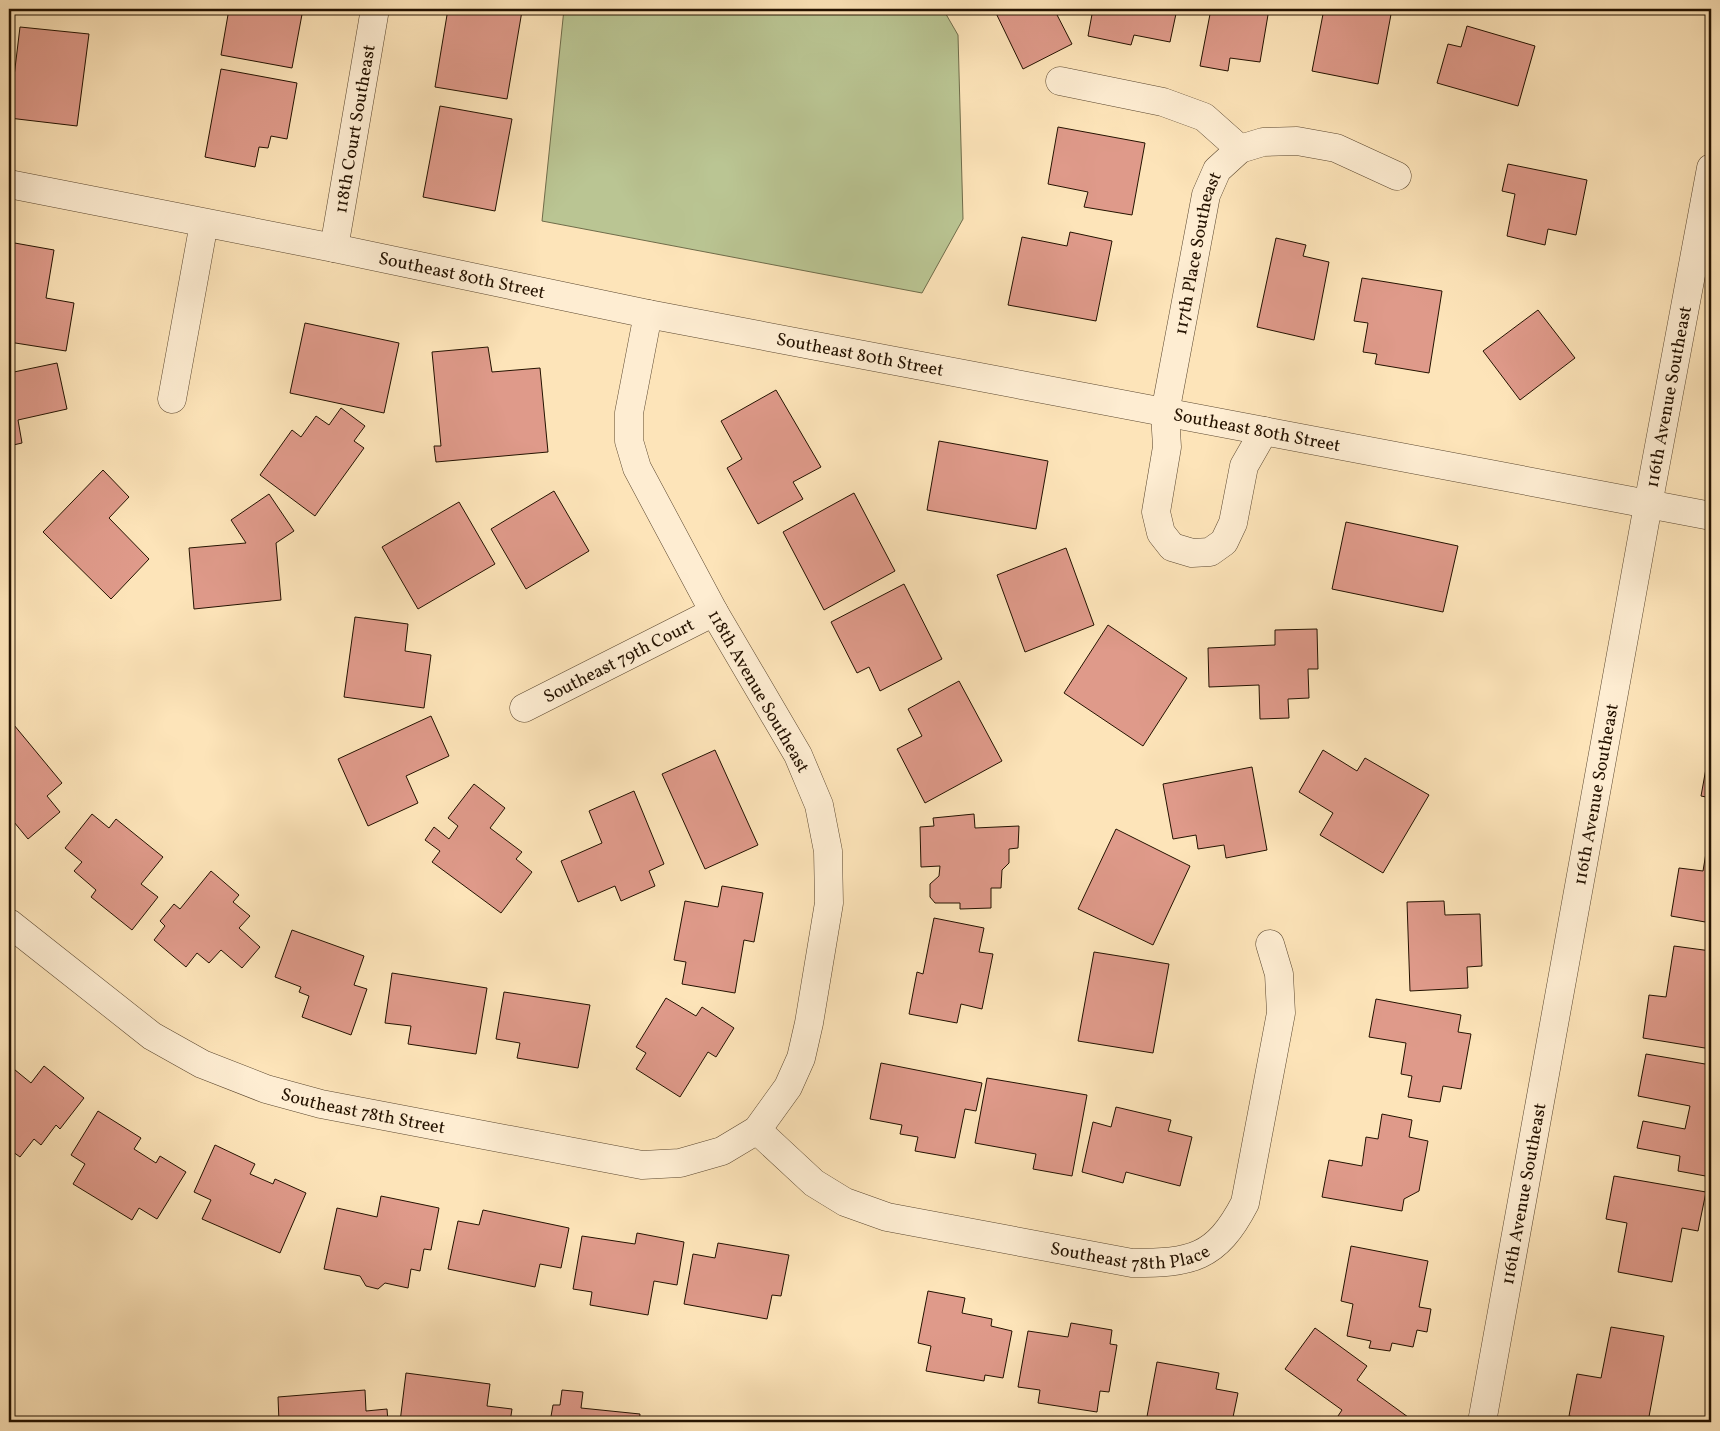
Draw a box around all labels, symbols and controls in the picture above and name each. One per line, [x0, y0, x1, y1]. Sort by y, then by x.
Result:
street label: 118th Court Southeast [329, 43, 383, 215]
street label: 117th Place Southeast [1169, 168, 1229, 337]
street label: Southeast 80th Street [376, 247, 547, 306]
street label: 116th Avenue Southeast [1640, 304, 1699, 490]
street label: Southeast 80th Street [774, 328, 946, 384]
street label: Southeast 80th Street [1171, 403, 1342, 459]
street label: 118th Avenue Southeast [701, 606, 815, 778]
street label: Southeast 79th Court [540, 613, 699, 710]
street label: 116th Avenue Southeast [1568, 701, 1626, 888]
street label: Southeast 78th Street [278, 1083, 447, 1141]
street label: 116th Avenue Southeast [1496, 1101, 1554, 1287]
street label: Southeast 78th Place [1048, 1237, 1215, 1277]

